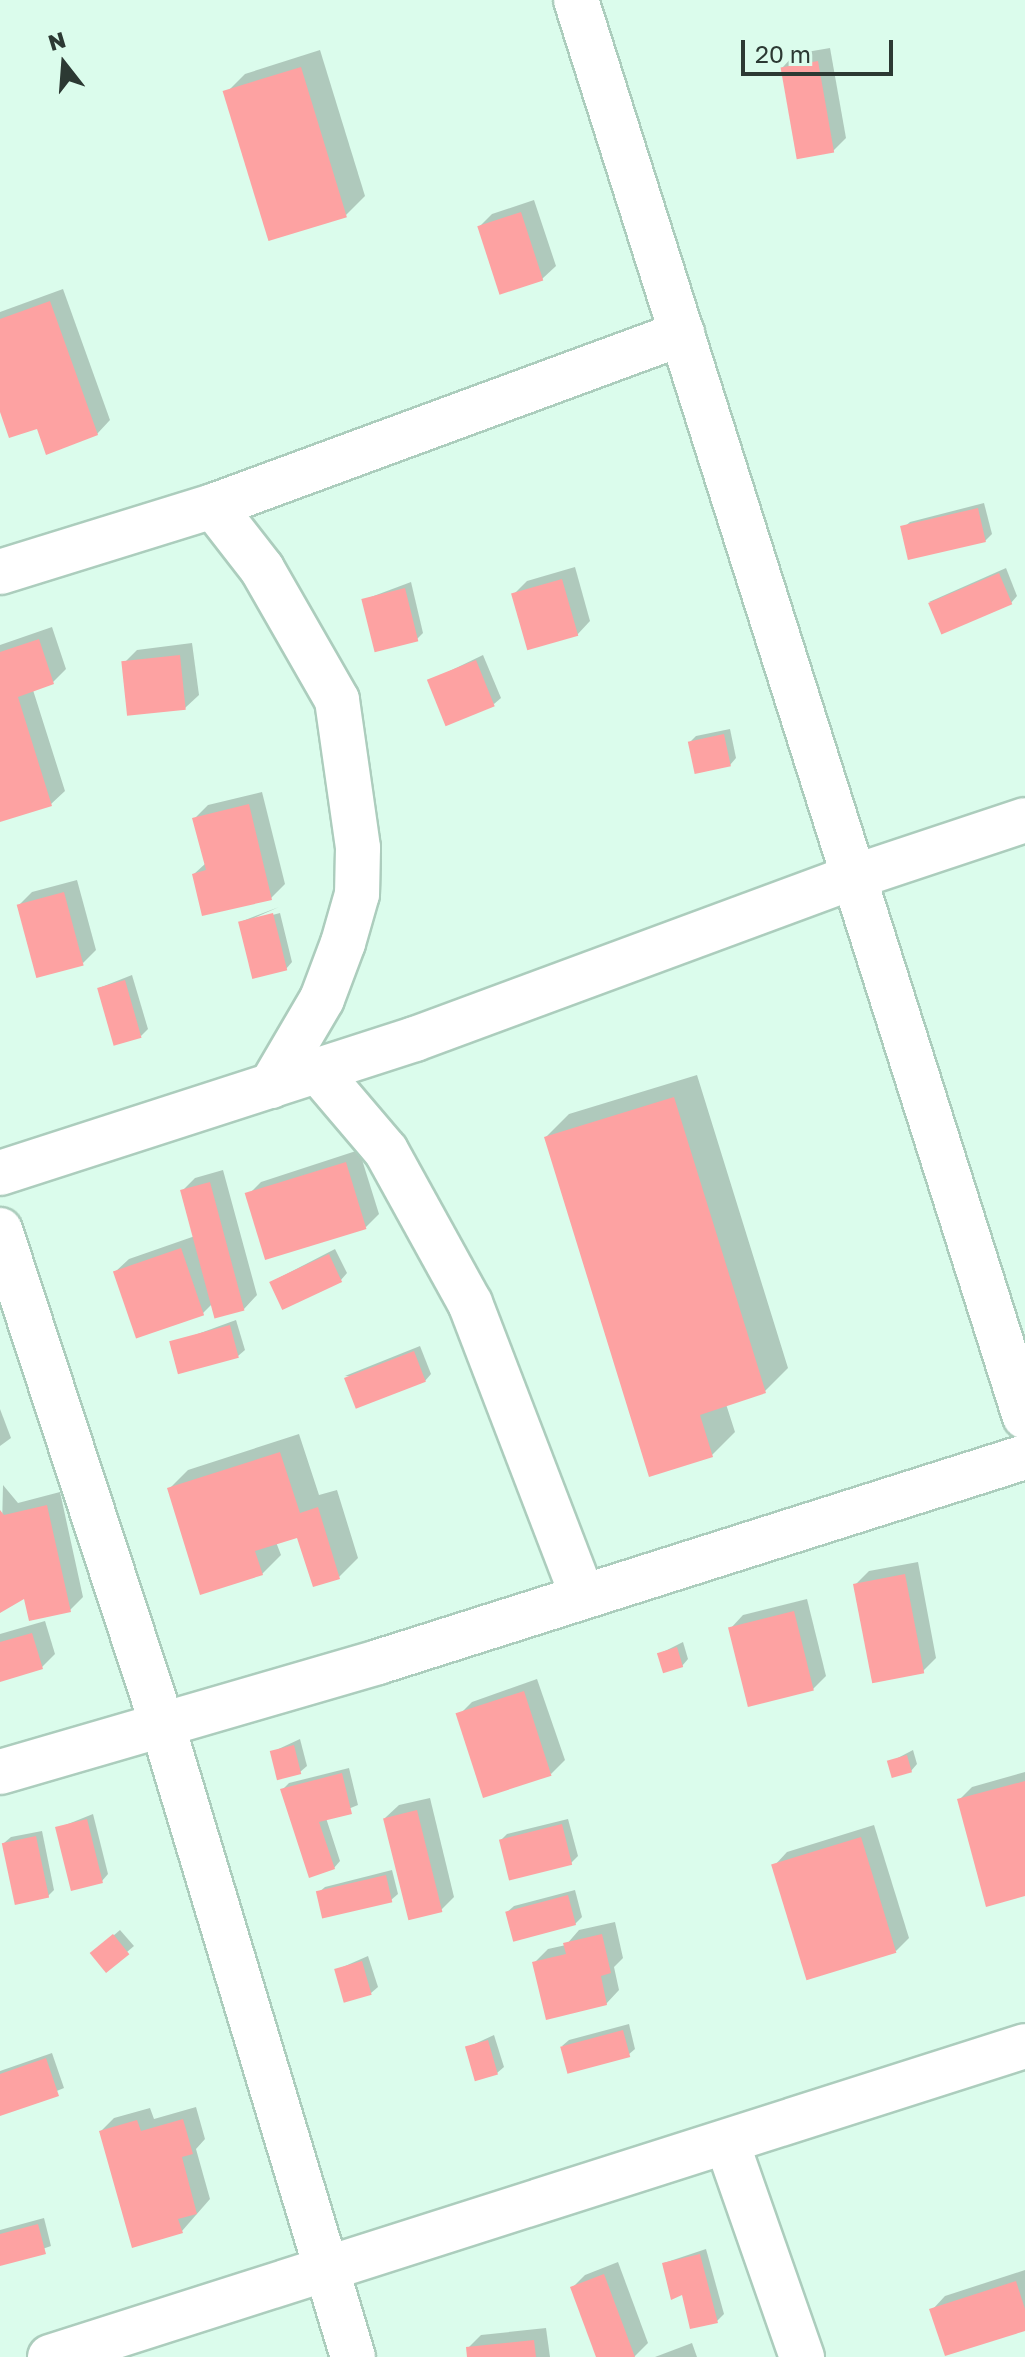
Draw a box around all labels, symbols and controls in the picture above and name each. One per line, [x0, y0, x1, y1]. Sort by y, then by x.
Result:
north arrow [24, 24, 104, 104]
scale bar [745, 24, 897, 74]
text: N [45, 25, 69, 56]
text: 20 m [755, 39, 811, 68]

